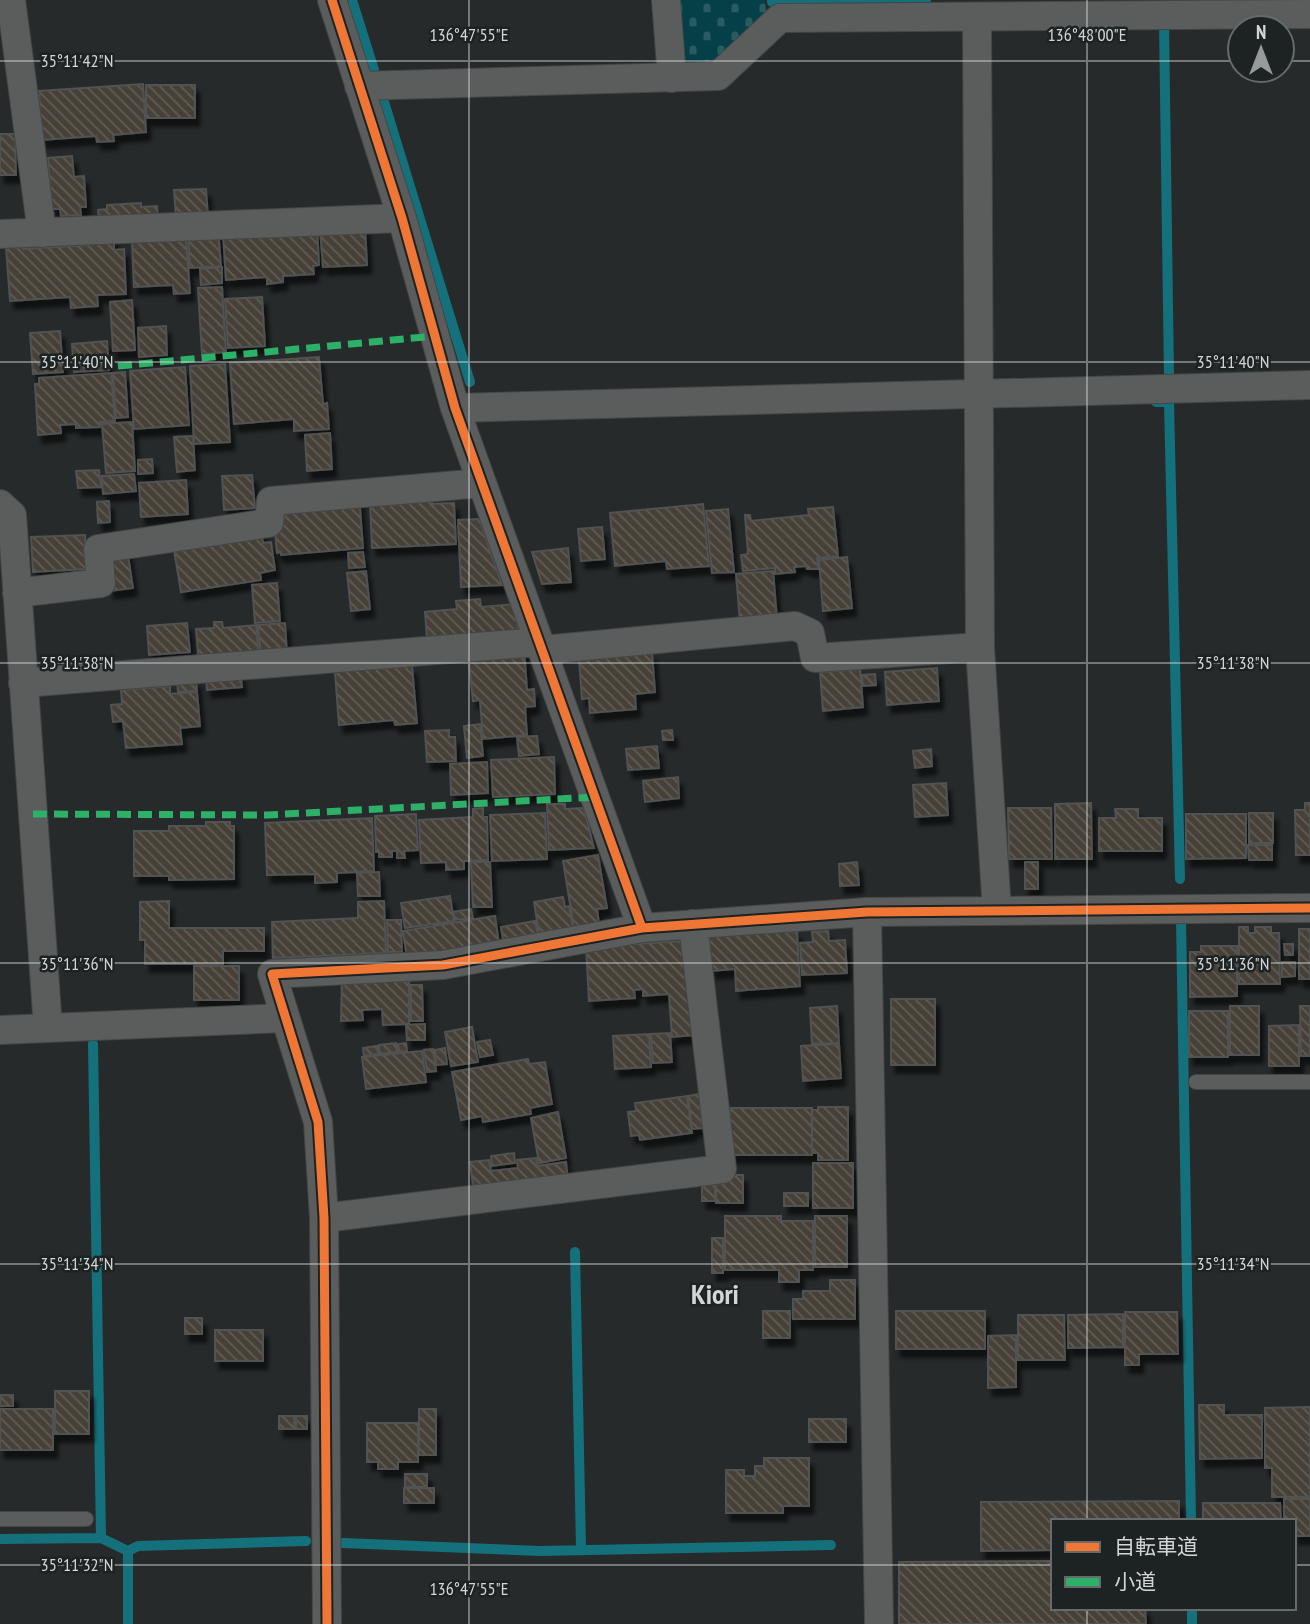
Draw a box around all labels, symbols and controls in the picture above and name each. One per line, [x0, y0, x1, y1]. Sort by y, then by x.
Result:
north arrow [1226, 14, 1296, 84]
text: N [1256, 20, 1266, 44]
text: 136°47'55"E [430, 23, 508, 46]
text: 136°48'00"E [1048, 23, 1126, 46]
text: 35°11'42"N [41, 49, 113, 72]
text: 35°11'40"N [41, 350, 113, 373]
text: 35°11'40"N [1197, 350, 1269, 373]
text: 35°11'38"N [41, 651, 113, 674]
text: 35°11'38"N [1197, 651, 1269, 674]
text: 35°11'36"N [41, 952, 113, 975]
text: 35°11'36"N [1197, 952, 1269, 975]
text: 35°11'34"N [41, 1252, 113, 1275]
text: 35°11'34"N [1197, 1252, 1269, 1275]
district label: Kiori [691, 1275, 739, 1312]
legend [1051, 1519, 1296, 1610]
text: 自転車道 [1114, 1533, 1198, 1560]
text: 35°11'32"N [41, 1553, 113, 1576]
text: 小道 [1114, 1568, 1156, 1595]
text: 136°47'55"E [430, 1577, 508, 1600]

